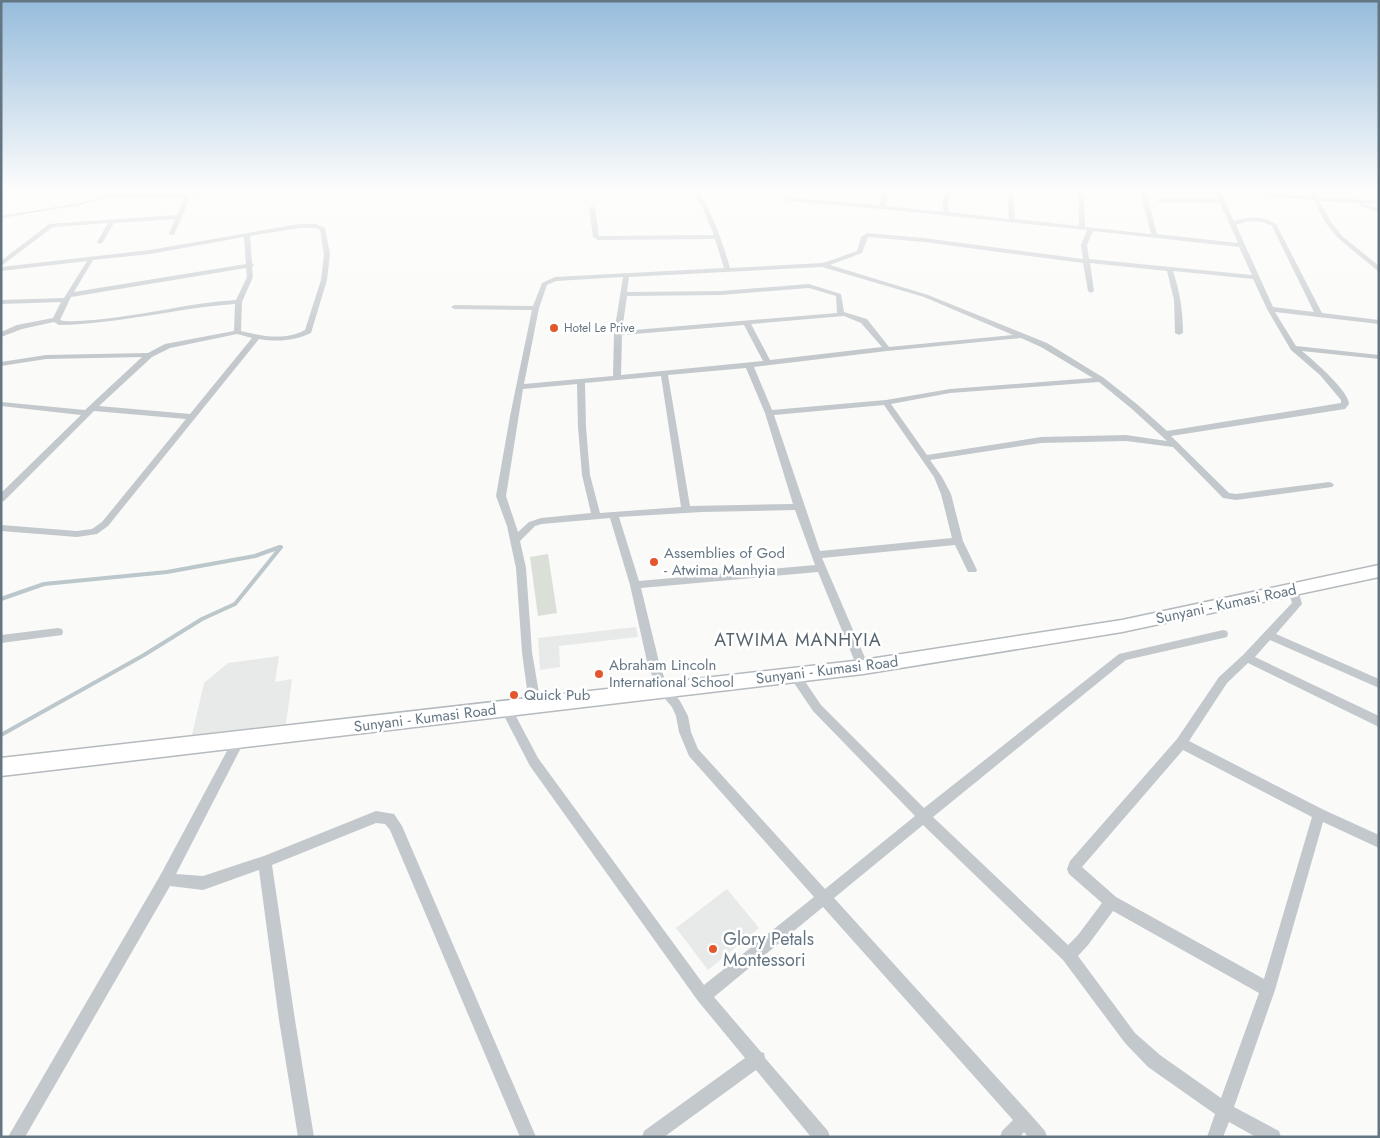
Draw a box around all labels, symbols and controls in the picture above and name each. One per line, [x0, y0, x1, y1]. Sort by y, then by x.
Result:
place label: Hotel Le Prive [564, 319, 635, 337]
marker: Hotel Le Prive [548, 322, 560, 334]
place label: Assemblies of God - Atwima Manhyia [664, 542, 785, 581]
marker: Assemblies of God - Atwima Manhyia [648, 556, 660, 568]
street label: Sunyani - Kumasi Road [1154, 578, 1298, 630]
district label: ATWIMA MANHYIA [714, 627, 882, 653]
street label: Sunyani - Kumasi Road [755, 650, 899, 690]
place label: Abraham Lincoln International School [609, 654, 734, 693]
marker: Abraham Lincoln International School [593, 668, 605, 680]
place label: Quick Pub [524, 684, 591, 706]
marker: Quick Pub [508, 689, 520, 701]
street label: Sunyani - Kumasi Road [353, 698, 497, 738]
place label: Glory Petals Montessori [723, 926, 814, 973]
marker: Glory Petals Montessori [707, 943, 719, 955]

